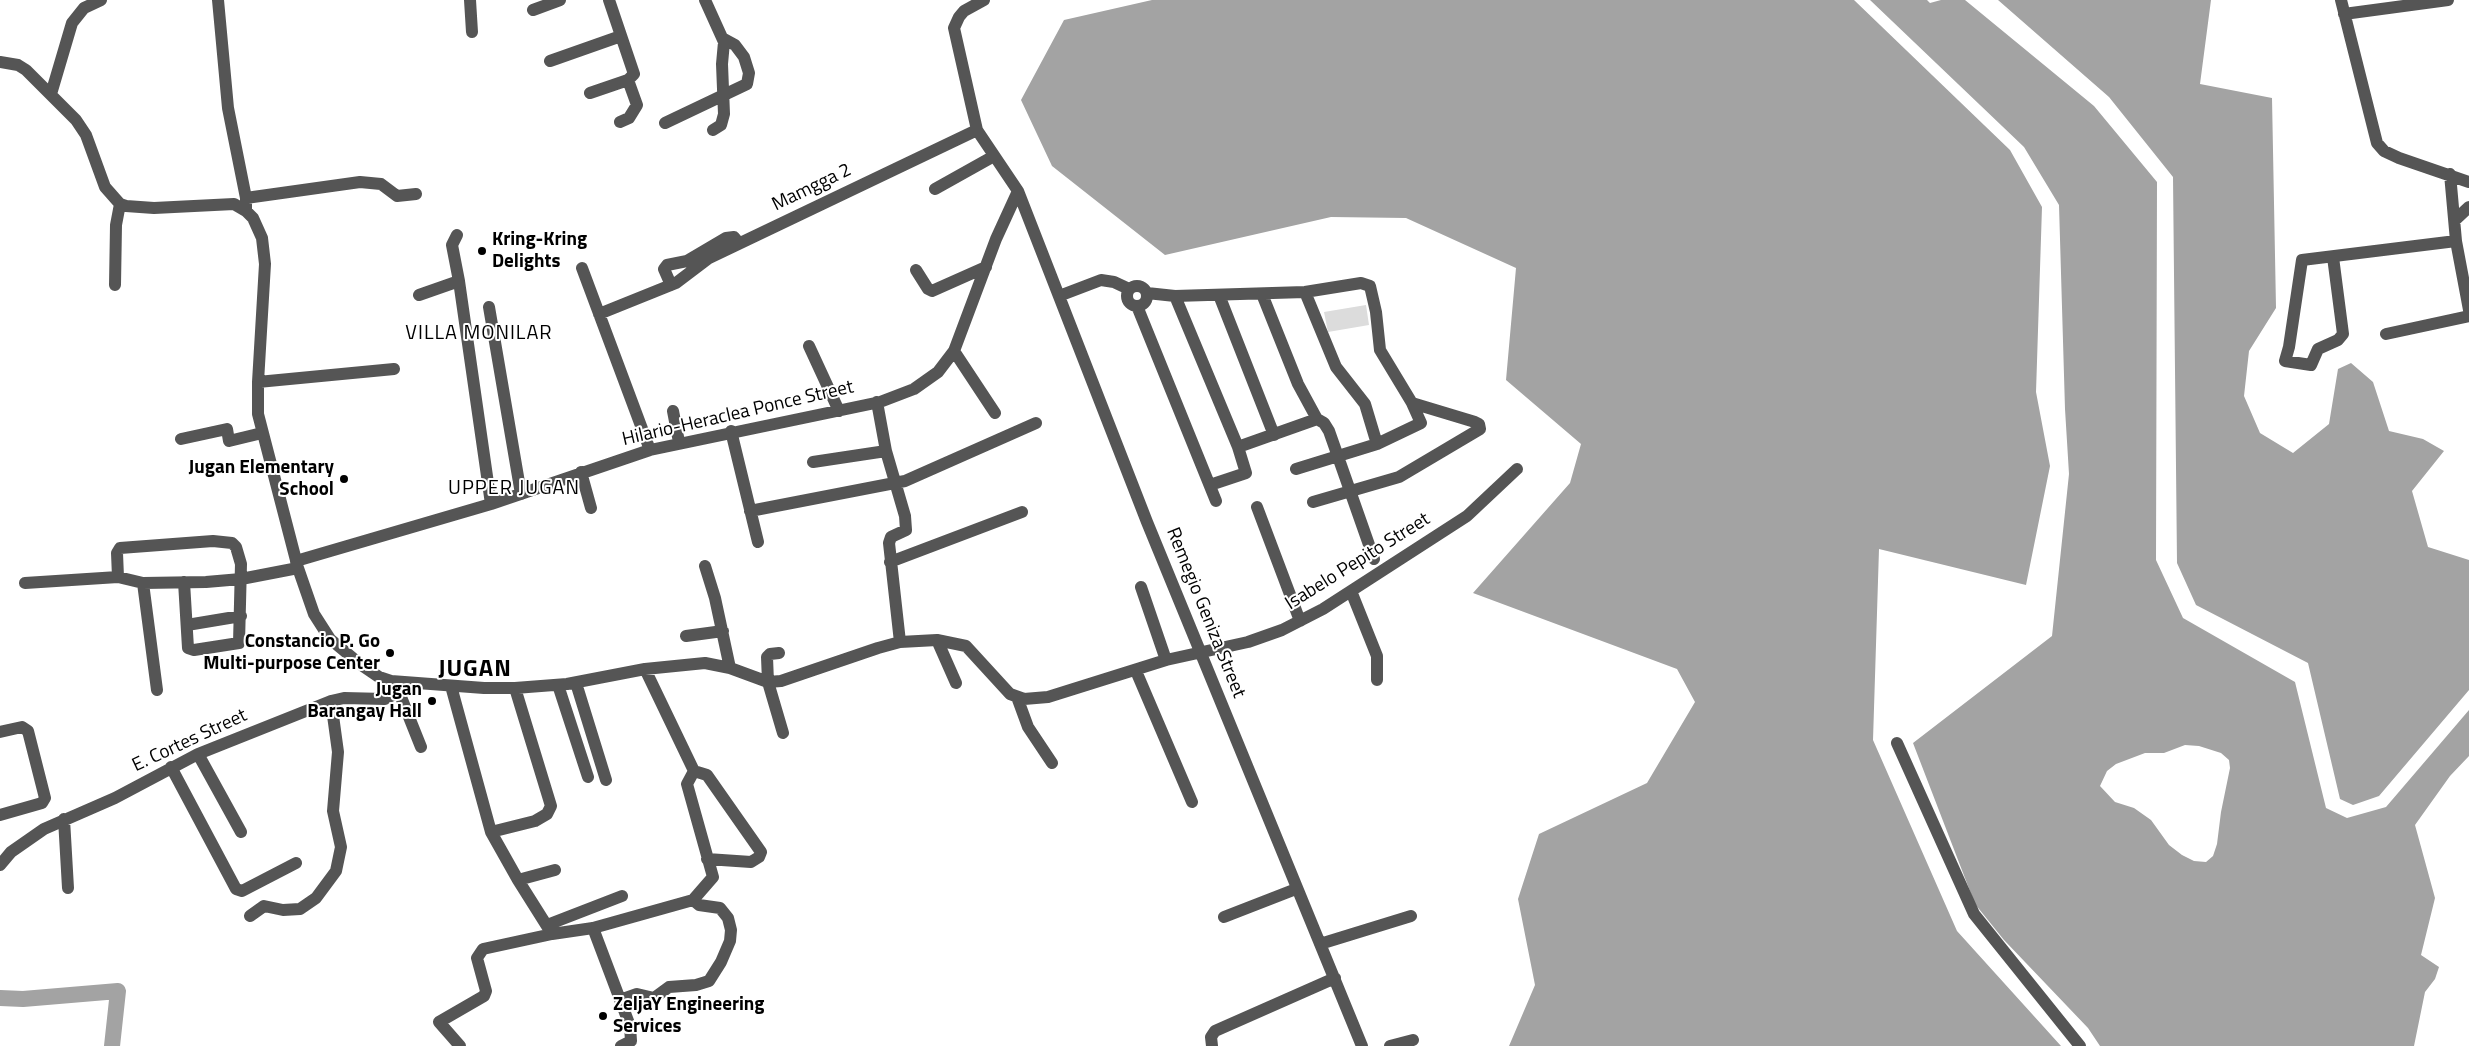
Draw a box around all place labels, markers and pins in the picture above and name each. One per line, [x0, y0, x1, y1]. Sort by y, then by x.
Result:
place label: Kring-Kring Delights [492, 229, 587, 273]
marker: Kring-Kring Delights [476, 245, 488, 257]
place label: Jugan Elementary School [189, 457, 334, 501]
marker: Jugan Elementary School [338, 473, 350, 485]
place label: Constancio P. Go Multi-purpose Center [203, 631, 380, 675]
marker: Constancio P. Go Multi-purpose Center [384, 647, 396, 659]
place label: Jugan Barangay Hall [307, 679, 422, 723]
marker: Jugan Barangay Hall [426, 695, 438, 707]
place label: ZeljaY Engineering Services [613, 994, 765, 1038]
marker: ZeljaY Engineering Services [597, 1010, 609, 1022]

